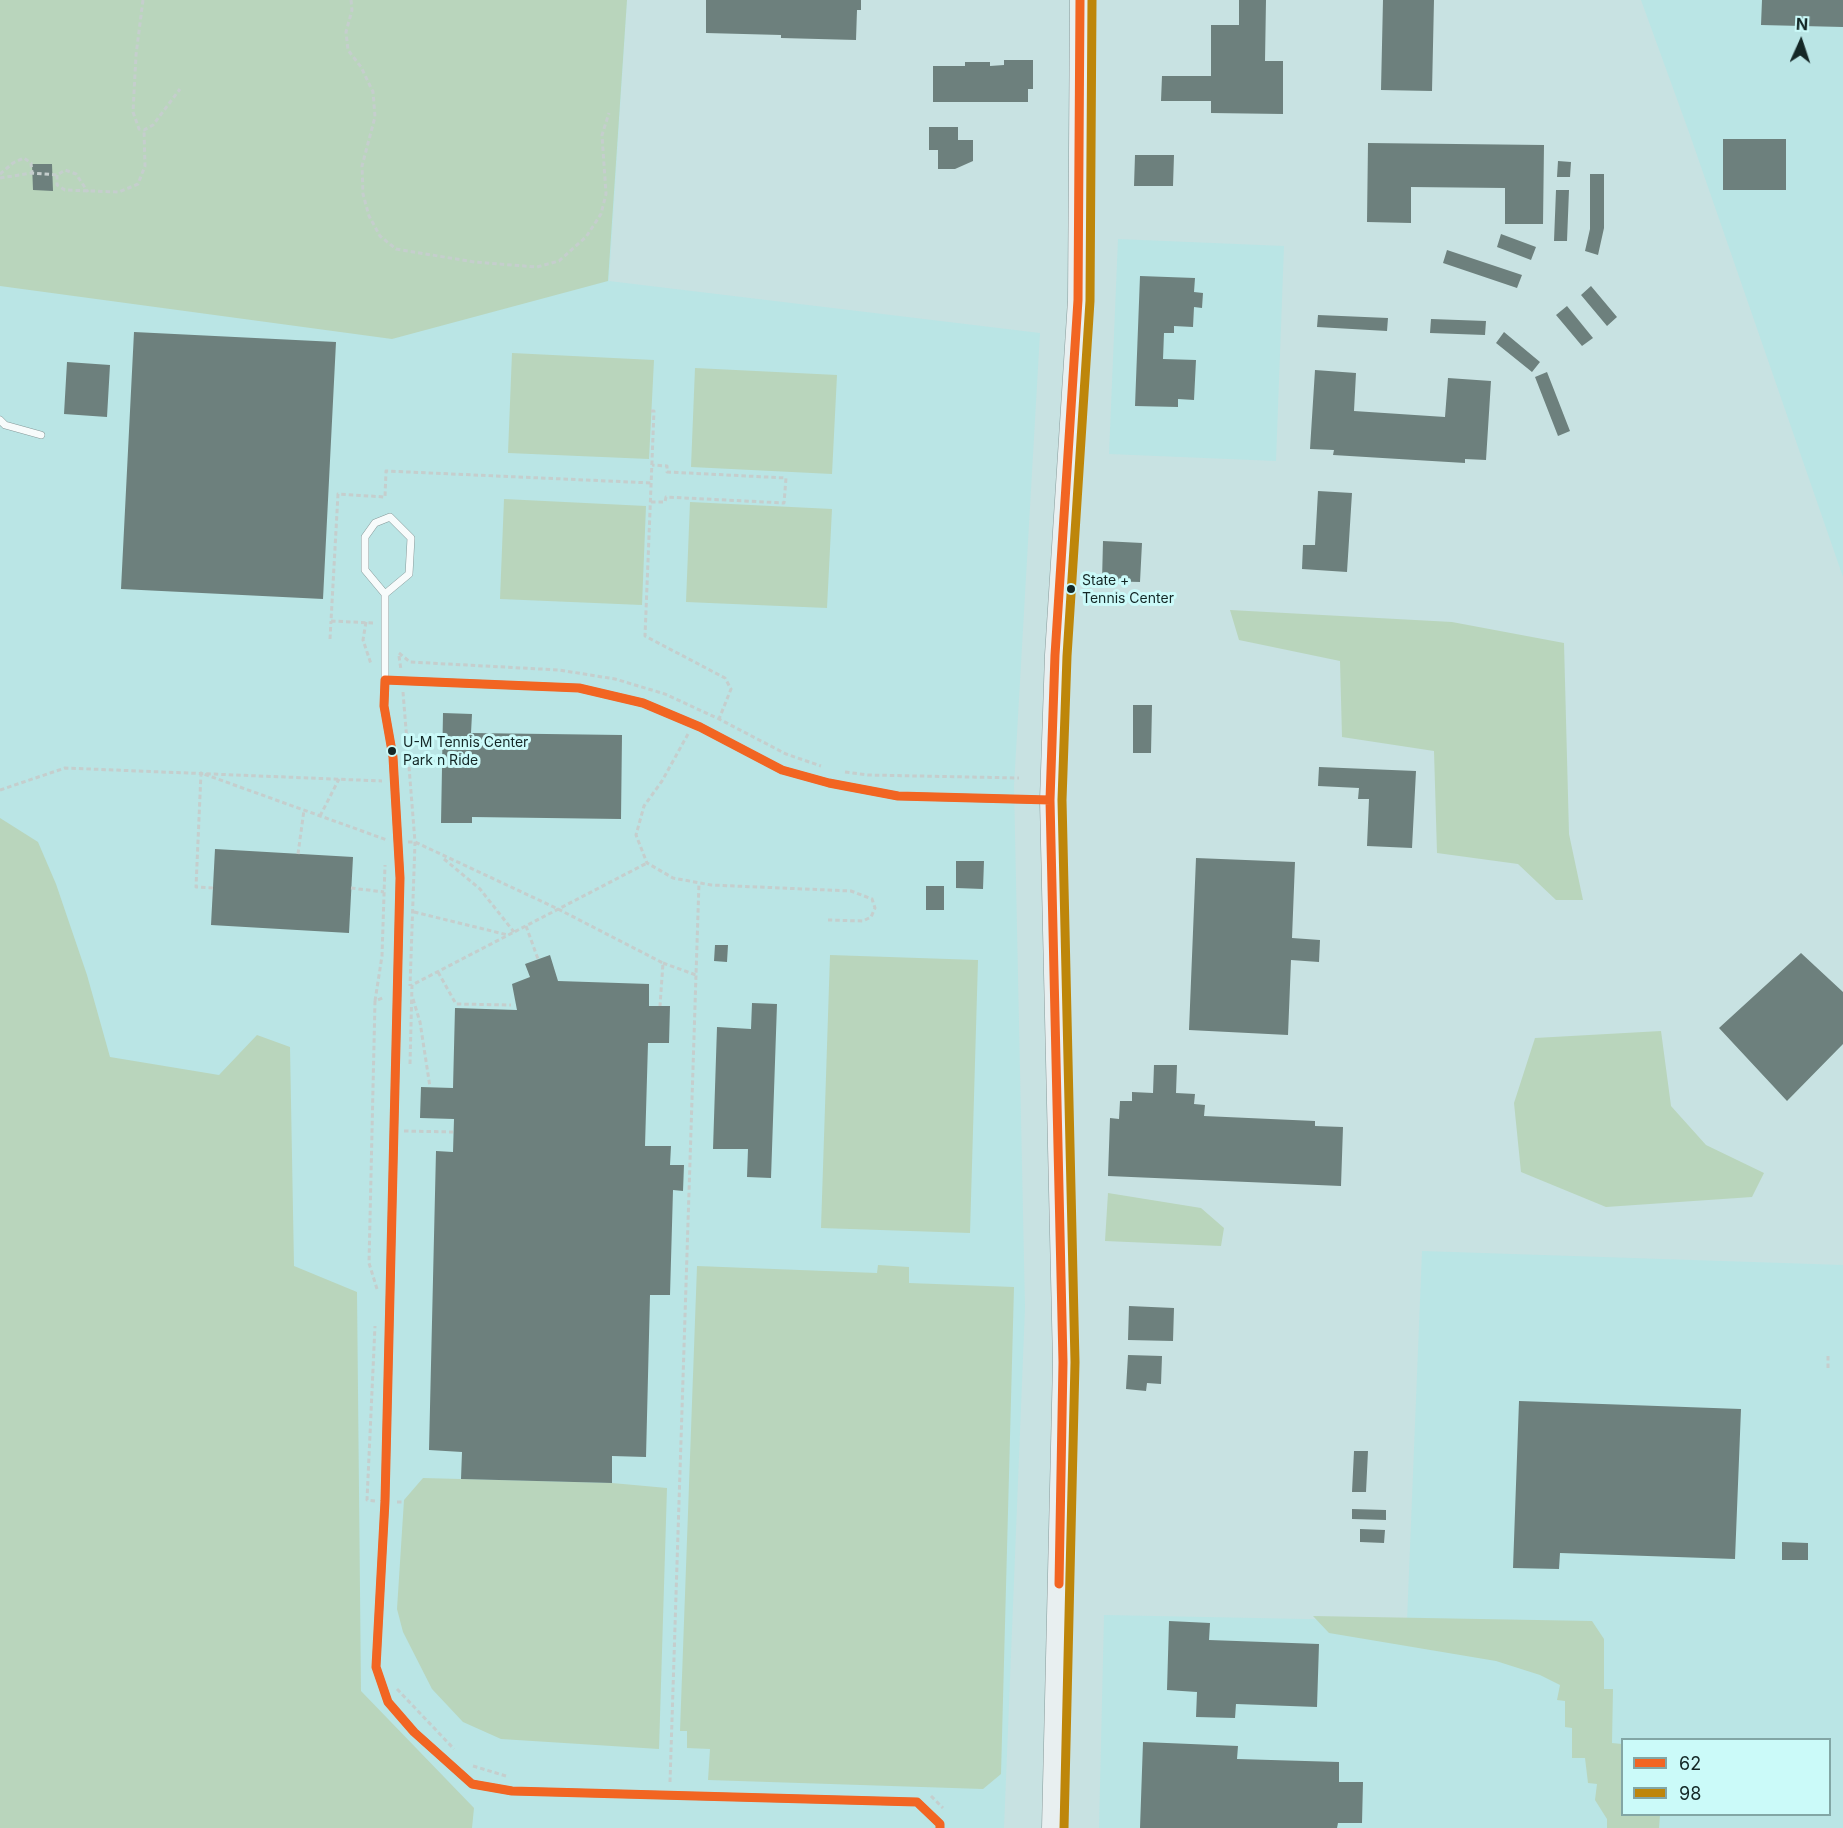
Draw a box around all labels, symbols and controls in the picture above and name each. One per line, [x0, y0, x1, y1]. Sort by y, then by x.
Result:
north arrow [1771, 12, 1831, 72]
text: N [1795, 14, 1809, 34]
place label: State + Tennis Center [1082, 573, 1174, 606]
marker: State + Tennis Center [1065, 583, 1077, 595]
place label: U-M Tennis Center Park n Ride [403, 735, 528, 768]
marker: U-M Tennis Center Park n Ride [386, 745, 398, 757]
legend [1621, 1738, 1831, 1816]
text: 62 [1679, 1753, 1701, 1774]
text: 98 [1679, 1783, 1701, 1804]

